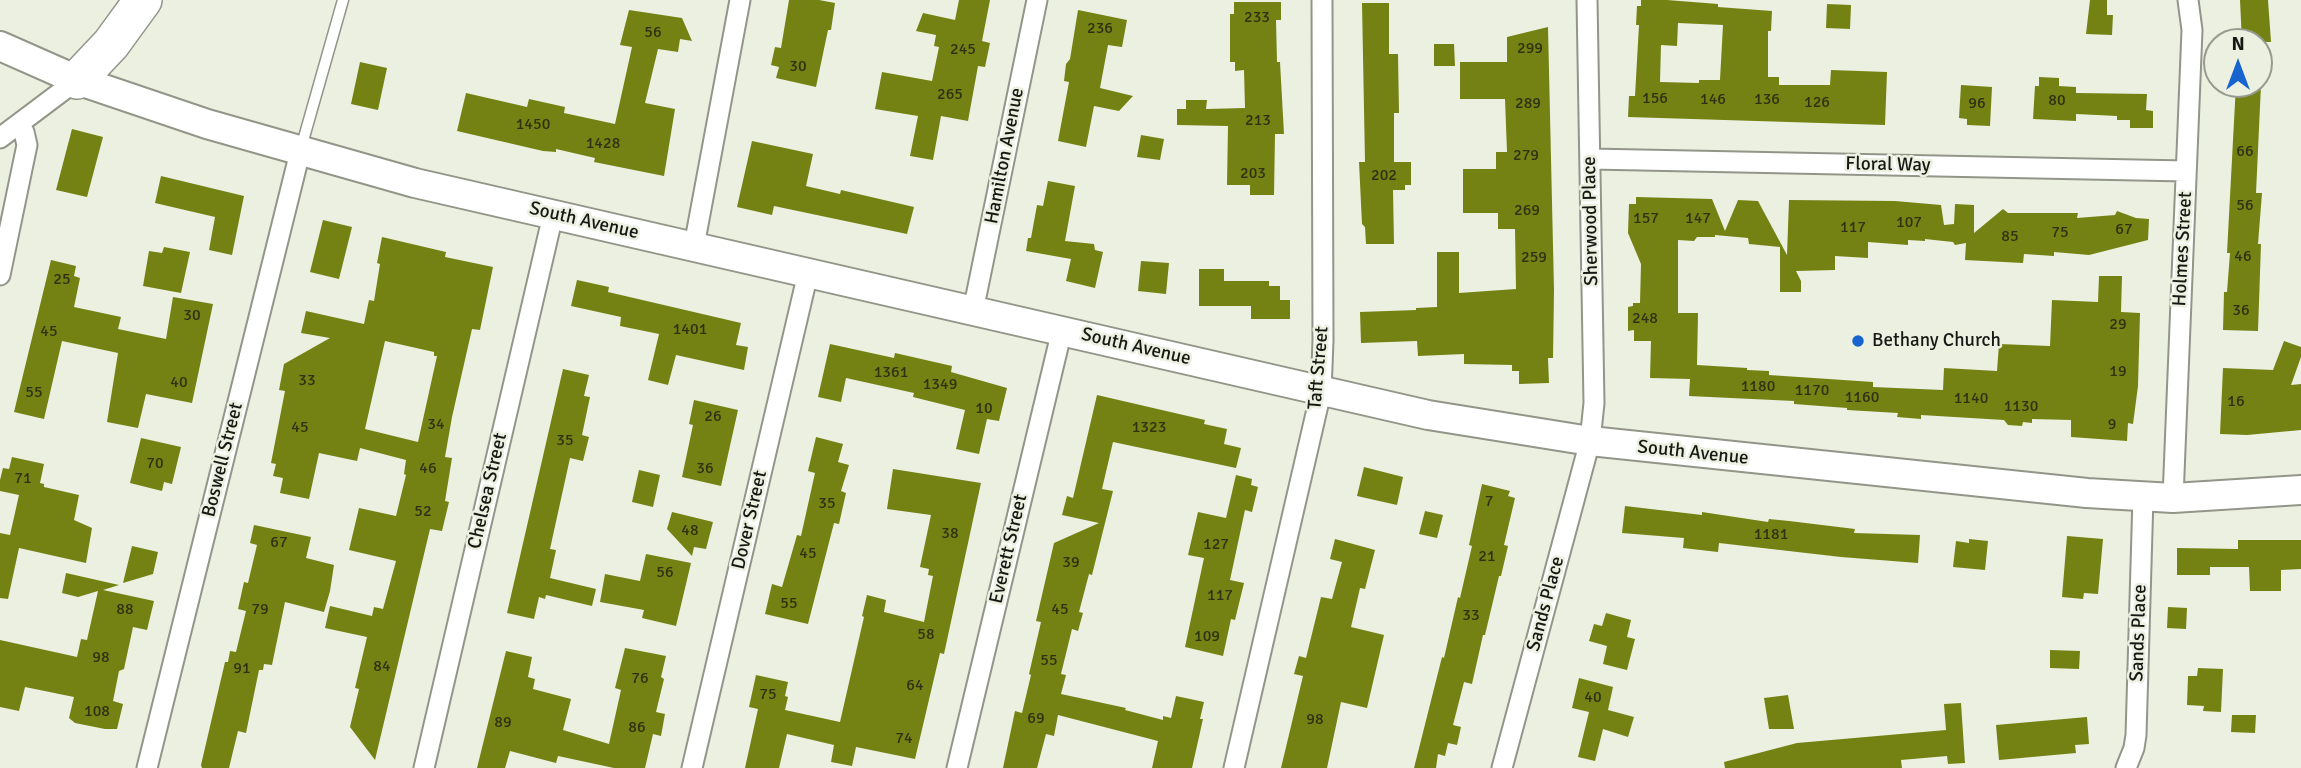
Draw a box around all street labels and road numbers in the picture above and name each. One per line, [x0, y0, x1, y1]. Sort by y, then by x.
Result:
street label: Hamilton Avenue [981, 86, 1029, 226]
street label: Floral Way [1845, 153, 1931, 177]
street label: Sherwood Place [1578, 156, 1604, 286]
street label: Holmes Street [2169, 191, 2197, 307]
street label: South Avenue [527, 197, 641, 245]
street label: South Avenue [1079, 323, 1193, 371]
street label: Taft Street [1304, 325, 1334, 411]
street label: Boswell Street [198, 400, 248, 520]
street label: Chelsea Street [464, 431, 512, 551]
street label: South Avenue [1636, 436, 1750, 470]
street label: Dover Street [728, 468, 772, 572]
street label: Everett Street [985, 492, 1033, 606]
street label: Sands Place [1522, 554, 1570, 654]
street label: Sands Place [2126, 584, 2152, 682]

